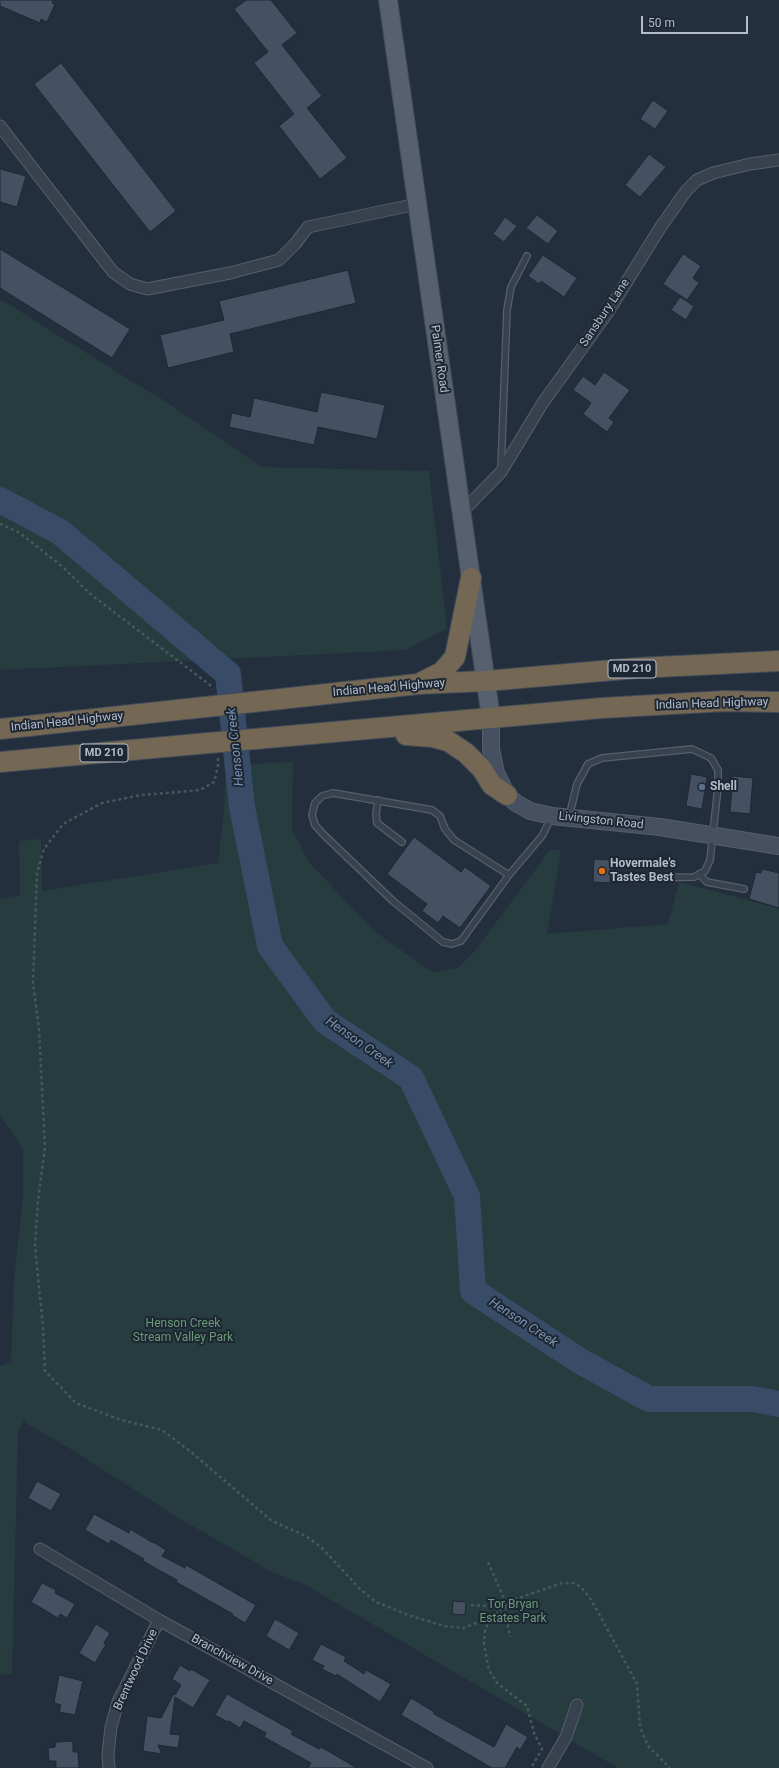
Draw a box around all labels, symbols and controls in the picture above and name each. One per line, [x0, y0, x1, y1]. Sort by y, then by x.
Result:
scale bar [643, 8, 750, 34]
text: 50 m [648, 16, 675, 30]
street label: Sansbury Lane [577, 276, 633, 350]
street label: Palmer Road [427, 324, 451, 394]
road number: MD 210 [608, 660, 656, 678]
street label: Indian Head Highway [332, 676, 446, 700]
street label: Indian Head Highway [655, 695, 769, 713]
water label: Henson Creek [224, 707, 248, 787]
street label: Indian Head Highway [10, 709, 124, 735]
road number: MD 210 [80, 744, 128, 762]
place label: Shell [710, 780, 737, 794]
marker: Shell [697, 782, 707, 792]
street label: Livingston Road [558, 809, 644, 833]
place label: Hovermale's Tastes Best [610, 857, 676, 885]
marker: Hovermale's Tastes Best [597, 866, 607, 876]
water label: Henson Creek [322, 1014, 396, 1072]
water label: Henson Creek [486, 1295, 560, 1351]
park label: Henson Creek Stream Valley Park [133, 1317, 233, 1345]
park label: Tor Bryan Estates Park [479, 1598, 547, 1626]
street label: Brentwood Drive [111, 1627, 161, 1713]
street label: Branchview Drive [189, 1632, 275, 1688]

